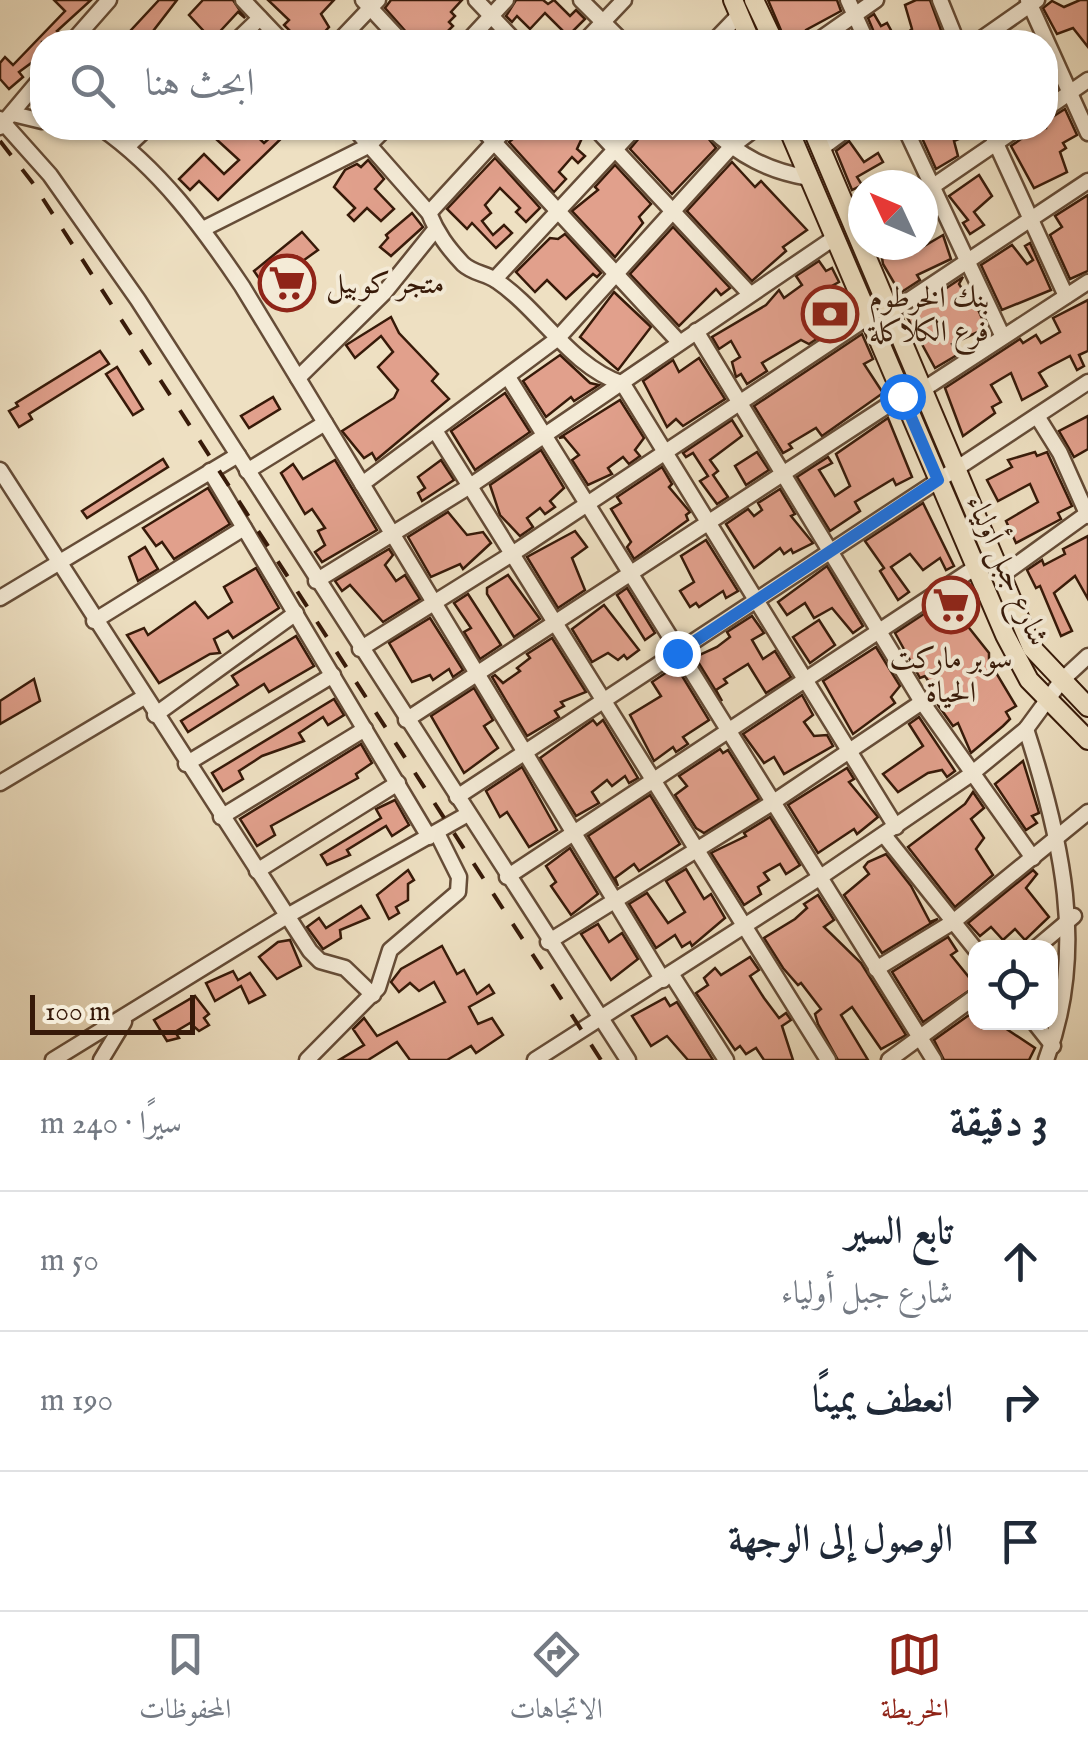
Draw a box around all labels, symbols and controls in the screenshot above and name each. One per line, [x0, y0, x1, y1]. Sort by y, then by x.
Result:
search box [30, 30, 1058, 140]
icon: search [65, 58, 120, 113]
text: ابحث هنا [145, 61, 255, 109]
north arrow [848, 170, 938, 260]
supermarket icon: متجر كوبيل [257, 253, 317, 313]
place label: متجر كوبيل [326, 266, 445, 304]
place label: بنك الخرطوم فرع الكلاكلة [867, 280, 989, 356]
bank icon: بنك الخرطوم فرع الكلاكلة [800, 284, 860, 344]
route start [880, 374, 926, 420]
street label: شارع جبل أولياء [952, 488, 1060, 654]
supermarket icon: سوبر ماركت الحياة [921, 575, 981, 635]
route end [655, 631, 701, 677]
place label: سوبر ماركت الحياة [889, 641, 1013, 713]
map controls [968, 940, 1058, 1030]
button: locate [968, 940, 1058, 1030]
scale bar [30, 990, 195, 1034]
text: 100 m [45, 995, 111, 1030]
text: 3 دقيقة [950, 1097, 1048, 1150]
text: سيرًا · 240 m [40, 1104, 182, 1145]
text: تابع السير [845, 1209, 953, 1257]
icon: ahead [993, 1234, 1048, 1289]
text: 50 m [40, 1241, 99, 1282]
text: شارع جبل أولياء [781, 1274, 953, 1315]
icon: right [993, 1374, 1048, 1429]
text: انعطف يمينًا [812, 1377, 953, 1425]
text: 190 m [40, 1381, 113, 1422]
icon: arrive [993, 1514, 1048, 1569]
text: الوصول إلى الوجهة [728, 1517, 953, 1565]
tab: المحفوظات [139, 1627, 231, 1736]
tab: الاتجاهات [509, 1627, 603, 1736]
tab: الخريطة [881, 1627, 949, 1736]

